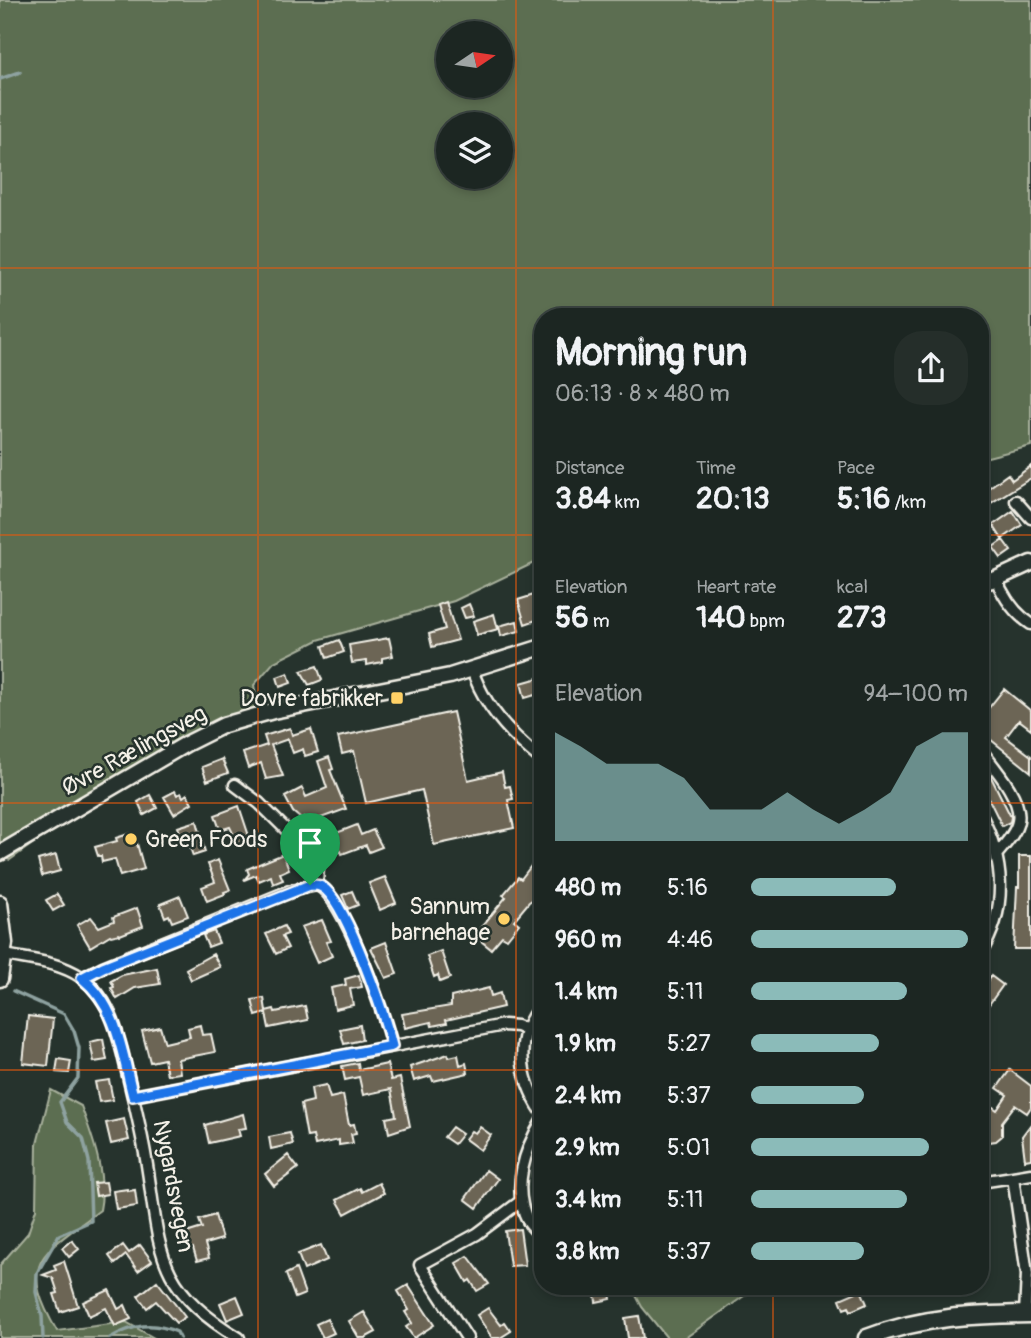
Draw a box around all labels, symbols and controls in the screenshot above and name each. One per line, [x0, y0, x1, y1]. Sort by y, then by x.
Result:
north arrow [436, 21, 513, 98]
map controls [436, 21, 513, 189]
button: layers [436, 112, 513, 189]
text: Morning run [555, 329, 747, 377]
button: share [894, 331, 968, 405]
text: 06:13 · 8 × 480 m [555, 379, 730, 408]
text: Distance [555, 456, 624, 480]
text: Time [696, 456, 736, 480]
text: Pace [837, 456, 875, 480]
text: 3.84 [555, 480, 611, 517]
text: 20:13 [696, 480, 770, 517]
text: 5:16 [837, 480, 890, 517]
text: km [611, 490, 640, 514]
text: /km [890, 490, 926, 514]
text: Elevation [555, 575, 627, 599]
text: Heart rate [696, 575, 776, 599]
text: kcal [837, 575, 868, 599]
text: 56 [555, 599, 589, 636]
text: 140 [696, 599, 746, 636]
text: 273 [837, 599, 886, 636]
text: m [589, 609, 610, 633]
text: bpm [746, 609, 785, 633]
text: Elevation [555, 679, 643, 708]
text: 94–100 m [863, 679, 968, 708]
place label: Dovre fabrikker [240, 684, 383, 713]
marker: Dovre fabrikker [389, 690, 405, 706]
street label: Øvre Rælingsveg [57, 699, 212, 802]
pin [280, 813, 340, 885]
icon: arrive [291, 824, 329, 862]
place label: Green Foods [145, 825, 267, 854]
marker: Green Foods [123, 831, 139, 847]
text: 480 m [555, 873, 621, 902]
text: 5:16 [667, 873, 708, 902]
place label: Sannum barnehage [391, 892, 491, 947]
marker: Sannum barnehage [496, 911, 512, 927]
text: 960 m [555, 925, 621, 954]
text: 4:46 [667, 925, 713, 954]
text: 1.4 km [555, 977, 617, 1006]
text: 5:11 [667, 977, 704, 1006]
text: 1.9 km [555, 1029, 616, 1058]
text: 5:27 [667, 1029, 711, 1058]
text: 2.4 km [555, 1081, 621, 1110]
text: 5:37 [667, 1081, 711, 1110]
street label: Nygardsvegen [146, 1118, 201, 1255]
text: 2.9 km [555, 1133, 620, 1162]
text: 5:01 [667, 1133, 710, 1162]
text: 3.4 km [555, 1185, 621, 1214]
text: 5:11 [667, 1185, 704, 1214]
text: 3.8 km [555, 1237, 619, 1266]
text: 5:37 [667, 1237, 711, 1266]

